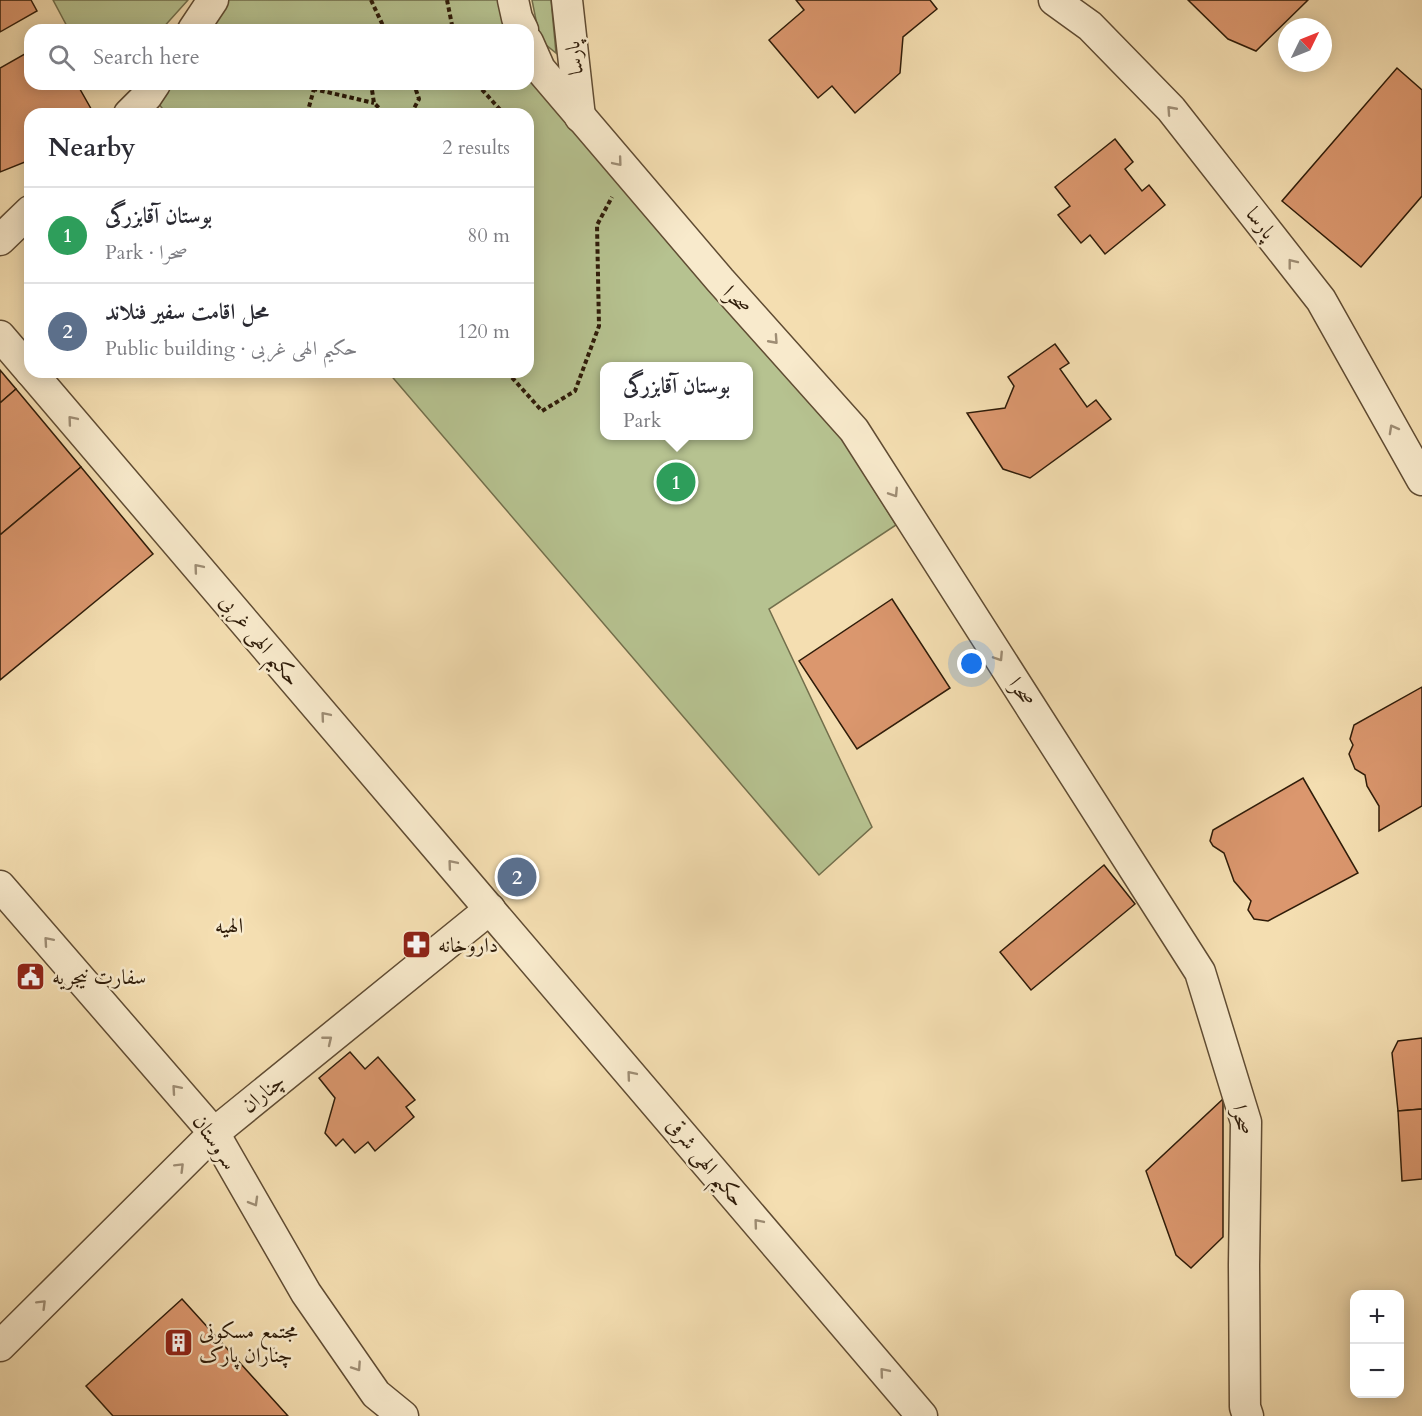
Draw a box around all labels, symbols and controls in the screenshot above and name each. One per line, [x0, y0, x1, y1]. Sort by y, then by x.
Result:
north arrow [1278, 18, 1332, 72]
search box [24, 24, 534, 90]
street label: پارسا [558, 38, 591, 77]
icon: search [45, 41, 78, 74]
text: Search here [93, 42, 200, 72]
one-way arrow [1167, 106, 1178, 117]
text: Nearby [48, 130, 136, 165]
text: 2 results [442, 134, 510, 161]
one-way arrow [611, 155, 622, 166]
text: بوستان آقابزرگی [105, 201, 212, 231]
street label: پارسا [1239, 201, 1283, 246]
text: 1 [62, 222, 73, 249]
text: 80 m [467, 222, 510, 249]
text: Park · صحرا [105, 239, 188, 266]
one-way arrow [1289, 259, 1300, 270]
street label: صحرا [716, 280, 757, 321]
text: محل اقامت سفیر فنلاند [105, 297, 269, 327]
text: 2 [62, 318, 73, 345]
text: 120 m [457, 318, 510, 345]
one-way arrow [767, 334, 778, 344]
text: Public building · حکیم الهی غربی [105, 335, 357, 362]
popup [600, 362, 753, 440]
text: بوستان آقابزرگی [623, 371, 730, 401]
text: Park [623, 407, 661, 434]
one-way arrow [68, 416, 79, 427]
one-way arrow [1389, 425, 1401, 435]
pin: 1 [656, 460, 696, 504]
one-way arrow [887, 487, 899, 497]
one-way arrow [194, 564, 205, 575]
street label: حکیم الهی غربی [208, 588, 307, 696]
your location [957, 649, 986, 678]
one-way arrow [992, 651, 1004, 661]
street label: صحرا [1001, 672, 1042, 713]
one-way arrow [321, 712, 332, 723]
pin: 2 [498, 854, 536, 900]
one-way arrow [448, 860, 459, 871]
district label: الهیه [215, 911, 243, 941]
pharmacy icon: داروخانه [401, 929, 433, 961]
place label: داروخانه [438, 931, 498, 960]
one-way arrow [44, 937, 55, 948]
public building icon: سفارت نیجریه [15, 961, 47, 993]
place label: سفارت نیجریه [52, 963, 146, 992]
one-way arrow [321, 1037, 332, 1048]
street label: چناران [235, 1067, 291, 1120]
one-way arrow [627, 1071, 638, 1082]
one-way arrow [172, 1085, 183, 1096]
street label: صحرا [1225, 1103, 1258, 1137]
street label: سروستان [185, 1109, 244, 1176]
street label: حکیم الهی شرقی [655, 1111, 752, 1217]
one-way arrow [173, 1163, 183, 1174]
one-way arrow [246, 1196, 258, 1206]
one-way arrow [754, 1219, 765, 1230]
map controls [1350, 1290, 1404, 1398]
button: + [1350, 1290, 1404, 1344]
one-way arrow [34, 1301, 45, 1312]
place label: مجتمع مسکونی چناران پارک [199, 1317, 298, 1370]
building icon: مجتمع مسکونی چناران پارک [162, 1327, 194, 1359]
button: − [1350, 1344, 1404, 1398]
one-way arrow [350, 1360, 361, 1371]
one-way arrow [881, 1367, 892, 1378]

